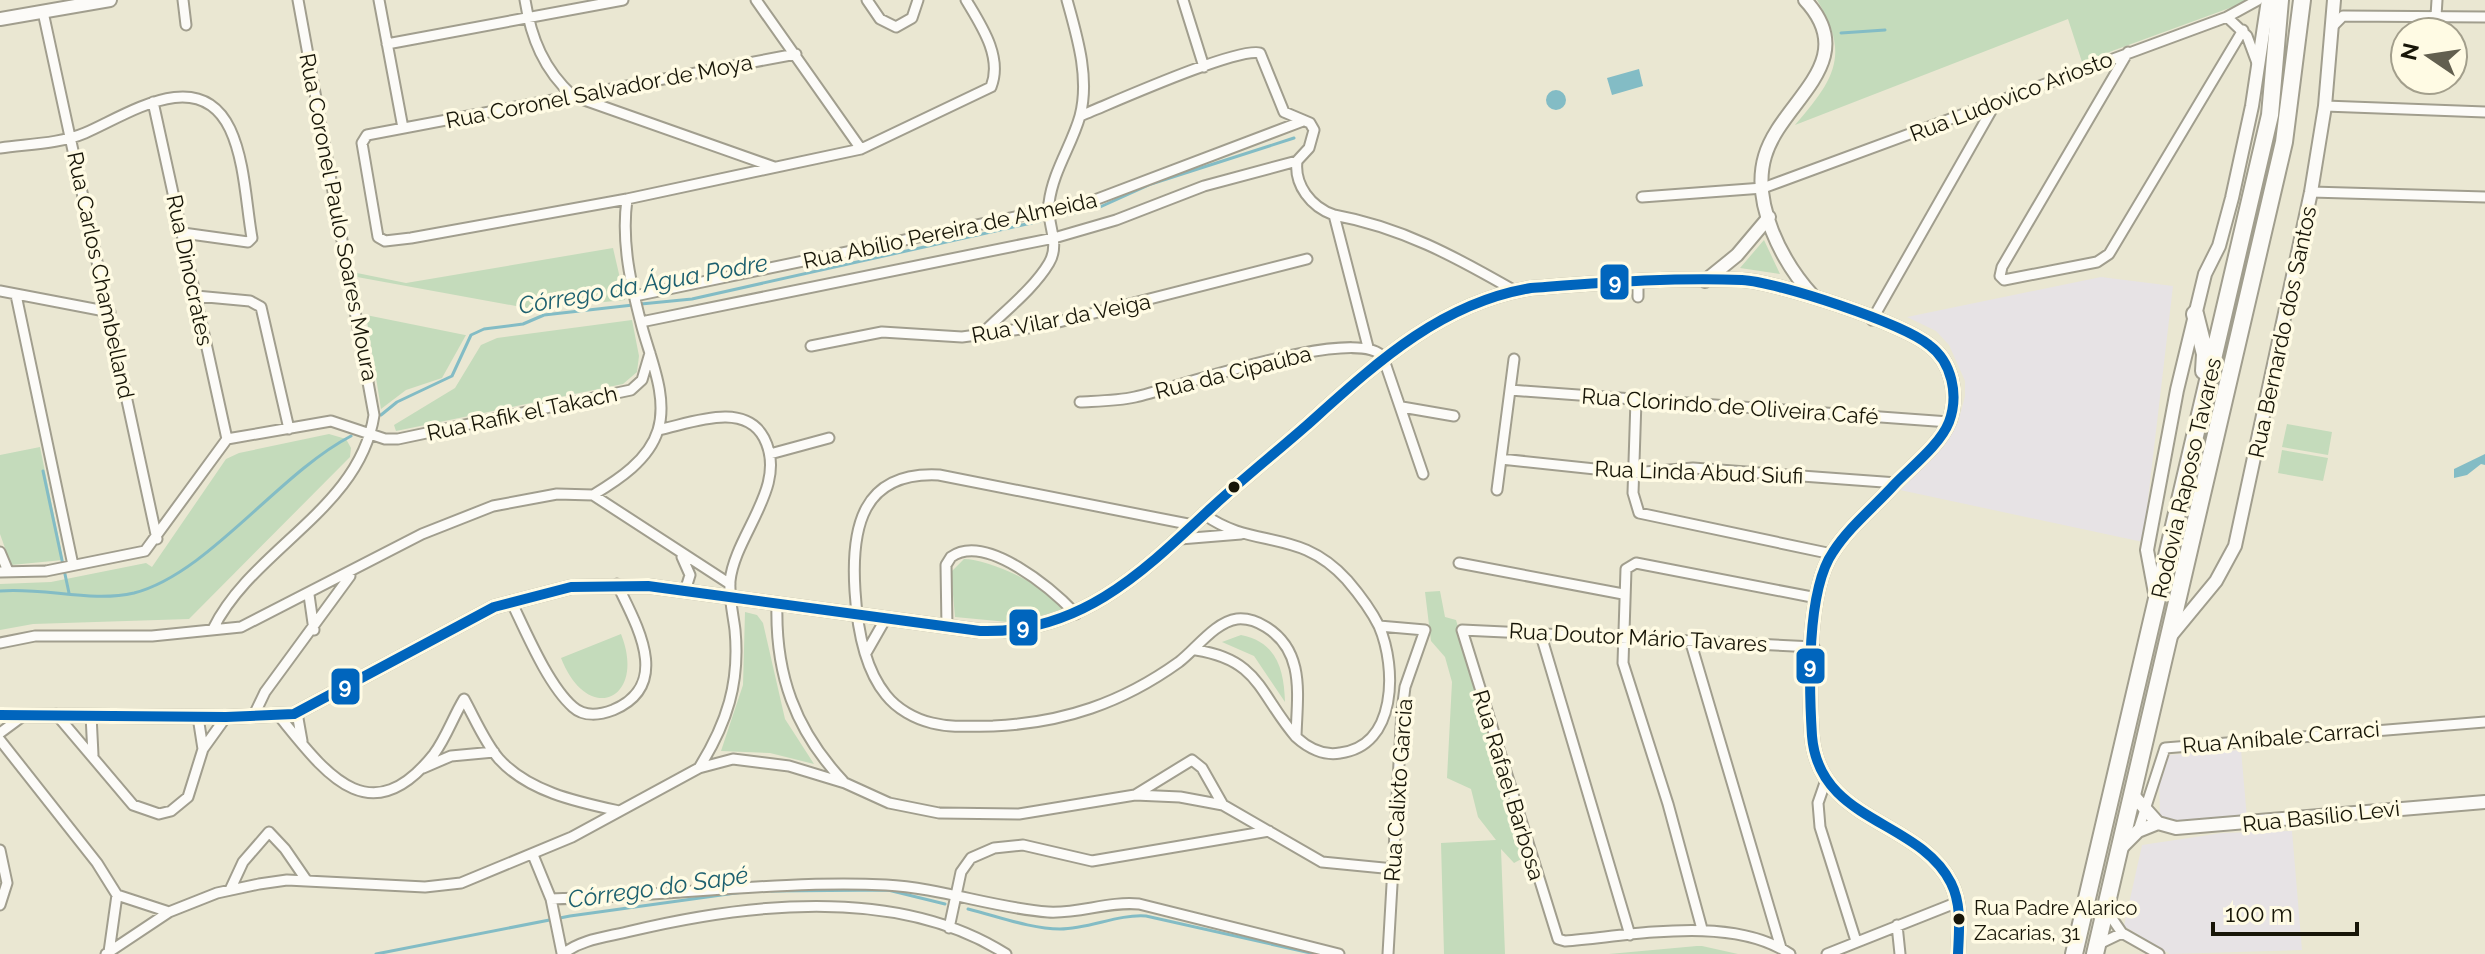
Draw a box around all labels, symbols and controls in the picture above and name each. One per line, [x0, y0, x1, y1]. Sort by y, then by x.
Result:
north arrow [2389, 16, 2469, 96]
text: N [2395, 40, 2424, 63]
street label: Rua Ludovico Ariosto [1906, 45, 2116, 147]
street label: Rua Coronel Salvador de Moya [444, 48, 754, 134]
street label: Rua Coronel Paulo Soares Moura [294, 51, 384, 383]
street label: Rua Carlos Chambelland [62, 149, 140, 401]
street label: Rua Abílio Pereira de Almeida [801, 186, 1099, 274]
street label: Rua Dinocrates [161, 192, 219, 348]
street label: Rua Bernardo dos Santos [2243, 204, 2321, 460]
water label: Córrego da Água Podre [516, 248, 770, 320]
line badge: 9 [1599, 263, 1630, 301]
text: 9 [1609, 269, 1622, 295]
street label: Rua Vilar da Veiga [969, 288, 1153, 348]
street label: Rua da Cipaúba [1152, 340, 1314, 404]
street label: Rodovia Raposo Tavares [2146, 355, 2226, 601]
street label: Rua Rafik el Takach [424, 380, 620, 446]
street label: Rua Clorindo de Oliveira Café [1581, 383, 1879, 429]
street label: Rua Linda Abud Siufi [1594, 455, 1804, 489]
unlabelled marker [1226, 479, 1242, 495]
line badge: 9 [1008, 608, 1039, 647]
text: 9 [1017, 614, 1030, 640]
street label: Rua Doutor Mário Tavares [1508, 617, 1768, 657]
line badge: 9 [1795, 647, 1826, 685]
text: 9 [1804, 653, 1817, 679]
line badge: 9 [330, 667, 361, 706]
text: 9 [339, 673, 352, 699]
street label: Rua Rafael Barbosa [1468, 687, 1550, 883]
street label: Rua Calixto Garcia [1379, 697, 1417, 883]
street label: Rua Aníbale Carraci [2181, 715, 2381, 759]
street label: Rua Basílio Levi [2241, 795, 2401, 837]
water label: Córrego do Sapé [566, 860, 750, 914]
scale bar [2213, 886, 2357, 936]
place label: Rua Padre Alarico Zacarias, 31 [1974, 896, 2137, 945]
text: 100 m [2225, 899, 2293, 928]
marker: Rua Padre Alarico Zacarias, 31 [1951, 911, 1967, 927]

